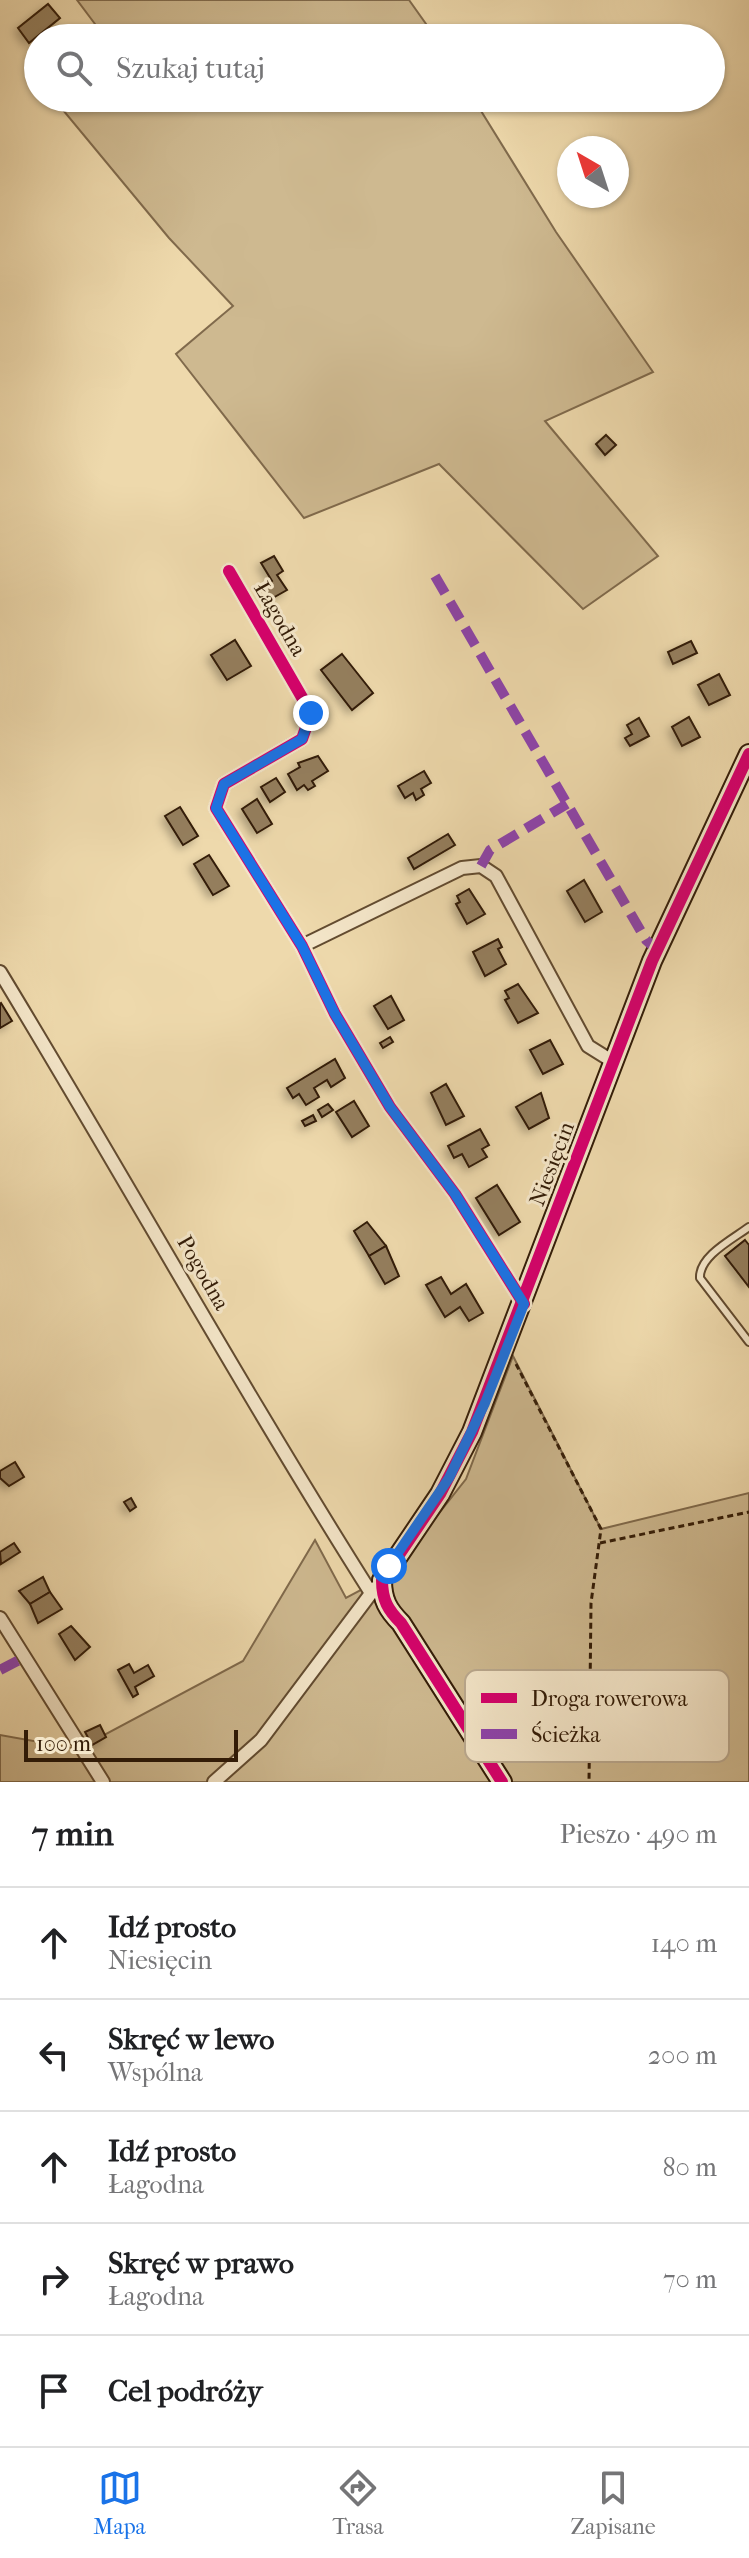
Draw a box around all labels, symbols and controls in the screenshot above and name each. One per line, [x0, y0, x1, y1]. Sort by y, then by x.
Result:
search box [24, 24, 725, 112]
icon: search [52, 46, 96, 90]
text: Szukaj tutaj [116, 51, 265, 86]
north arrow [557, 136, 629, 208]
street label: Łagodna [248, 577, 312, 661]
route end [293, 695, 329, 731]
street label: Niesięcin [524, 1118, 580, 1210]
street label: Pogodna [171, 1231, 235, 1316]
route start [371, 1548, 407, 1584]
legend [465, 1670, 729, 1762]
text: Droga rowerowa [531, 1686, 689, 1712]
text: Ścieżka [531, 1721, 601, 1748]
scale bar [24, 1726, 238, 1762]
text: 100 m [36, 1731, 91, 1757]
text: 7 min [32, 1814, 114, 1854]
text: Pieszo · 490 m [560, 1819, 717, 1850]
text: Idź prosto [108, 1910, 236, 1945]
icon: ahead [32, 1921, 76, 1965]
text: 140 m [651, 1928, 717, 1959]
text: Niesięcin [108, 1945, 212, 1976]
text: Skręć w lewo [108, 2022, 275, 2057]
icon: left [32, 2033, 76, 2077]
text: 200 m [648, 2040, 717, 2071]
text: Wspólna [108, 2057, 203, 2088]
text: Idź prosto [108, 2134, 236, 2169]
icon: ahead [32, 2145, 76, 2189]
text: 80 m [662, 2152, 717, 2183]
text: Łagodna [108, 2169, 204, 2200]
text: Skręć w prawo [108, 2246, 294, 2281]
icon: right [32, 2257, 76, 2301]
text: 70 m [663, 2264, 717, 2295]
text: Łagodna [108, 2281, 204, 2312]
icon: arrive [32, 2369, 76, 2413]
text: Cel podróży [108, 2374, 262, 2409]
tab: Mapa [93, 2466, 146, 2540]
tab: Trasa [333, 2466, 384, 2540]
tab: Zapisane [570, 2466, 656, 2540]

